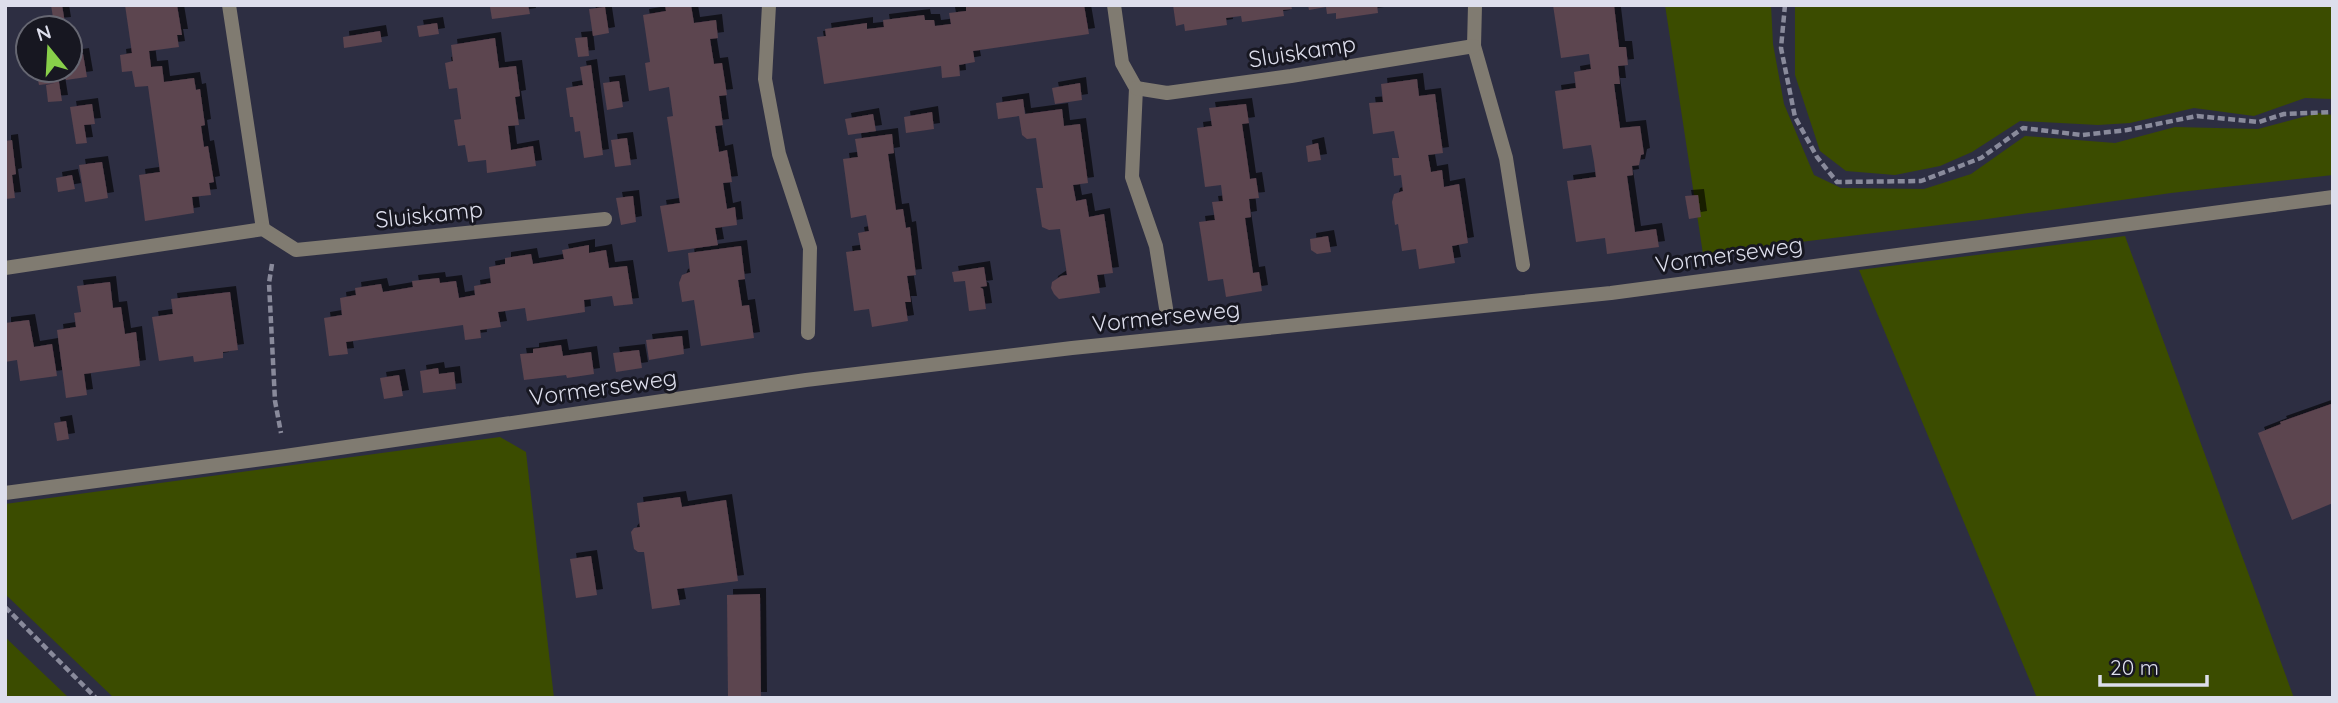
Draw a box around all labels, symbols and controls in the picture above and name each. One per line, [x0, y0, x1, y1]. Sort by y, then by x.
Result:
north arrow [14, 14, 84, 84]
text: N [33, 19, 54, 46]
street label: Sluiskamp [1246, 28, 1358, 74]
street label: Sluiskamp [374, 194, 484, 234]
street label: Vormerseweg [1653, 229, 1805, 279]
street label: Vormerseweg [1091, 294, 1241, 338]
street label: Vormerseweg [527, 362, 679, 412]
scale bar [2100, 644, 2207, 688]
text: 20 m [2110, 654, 2159, 680]

